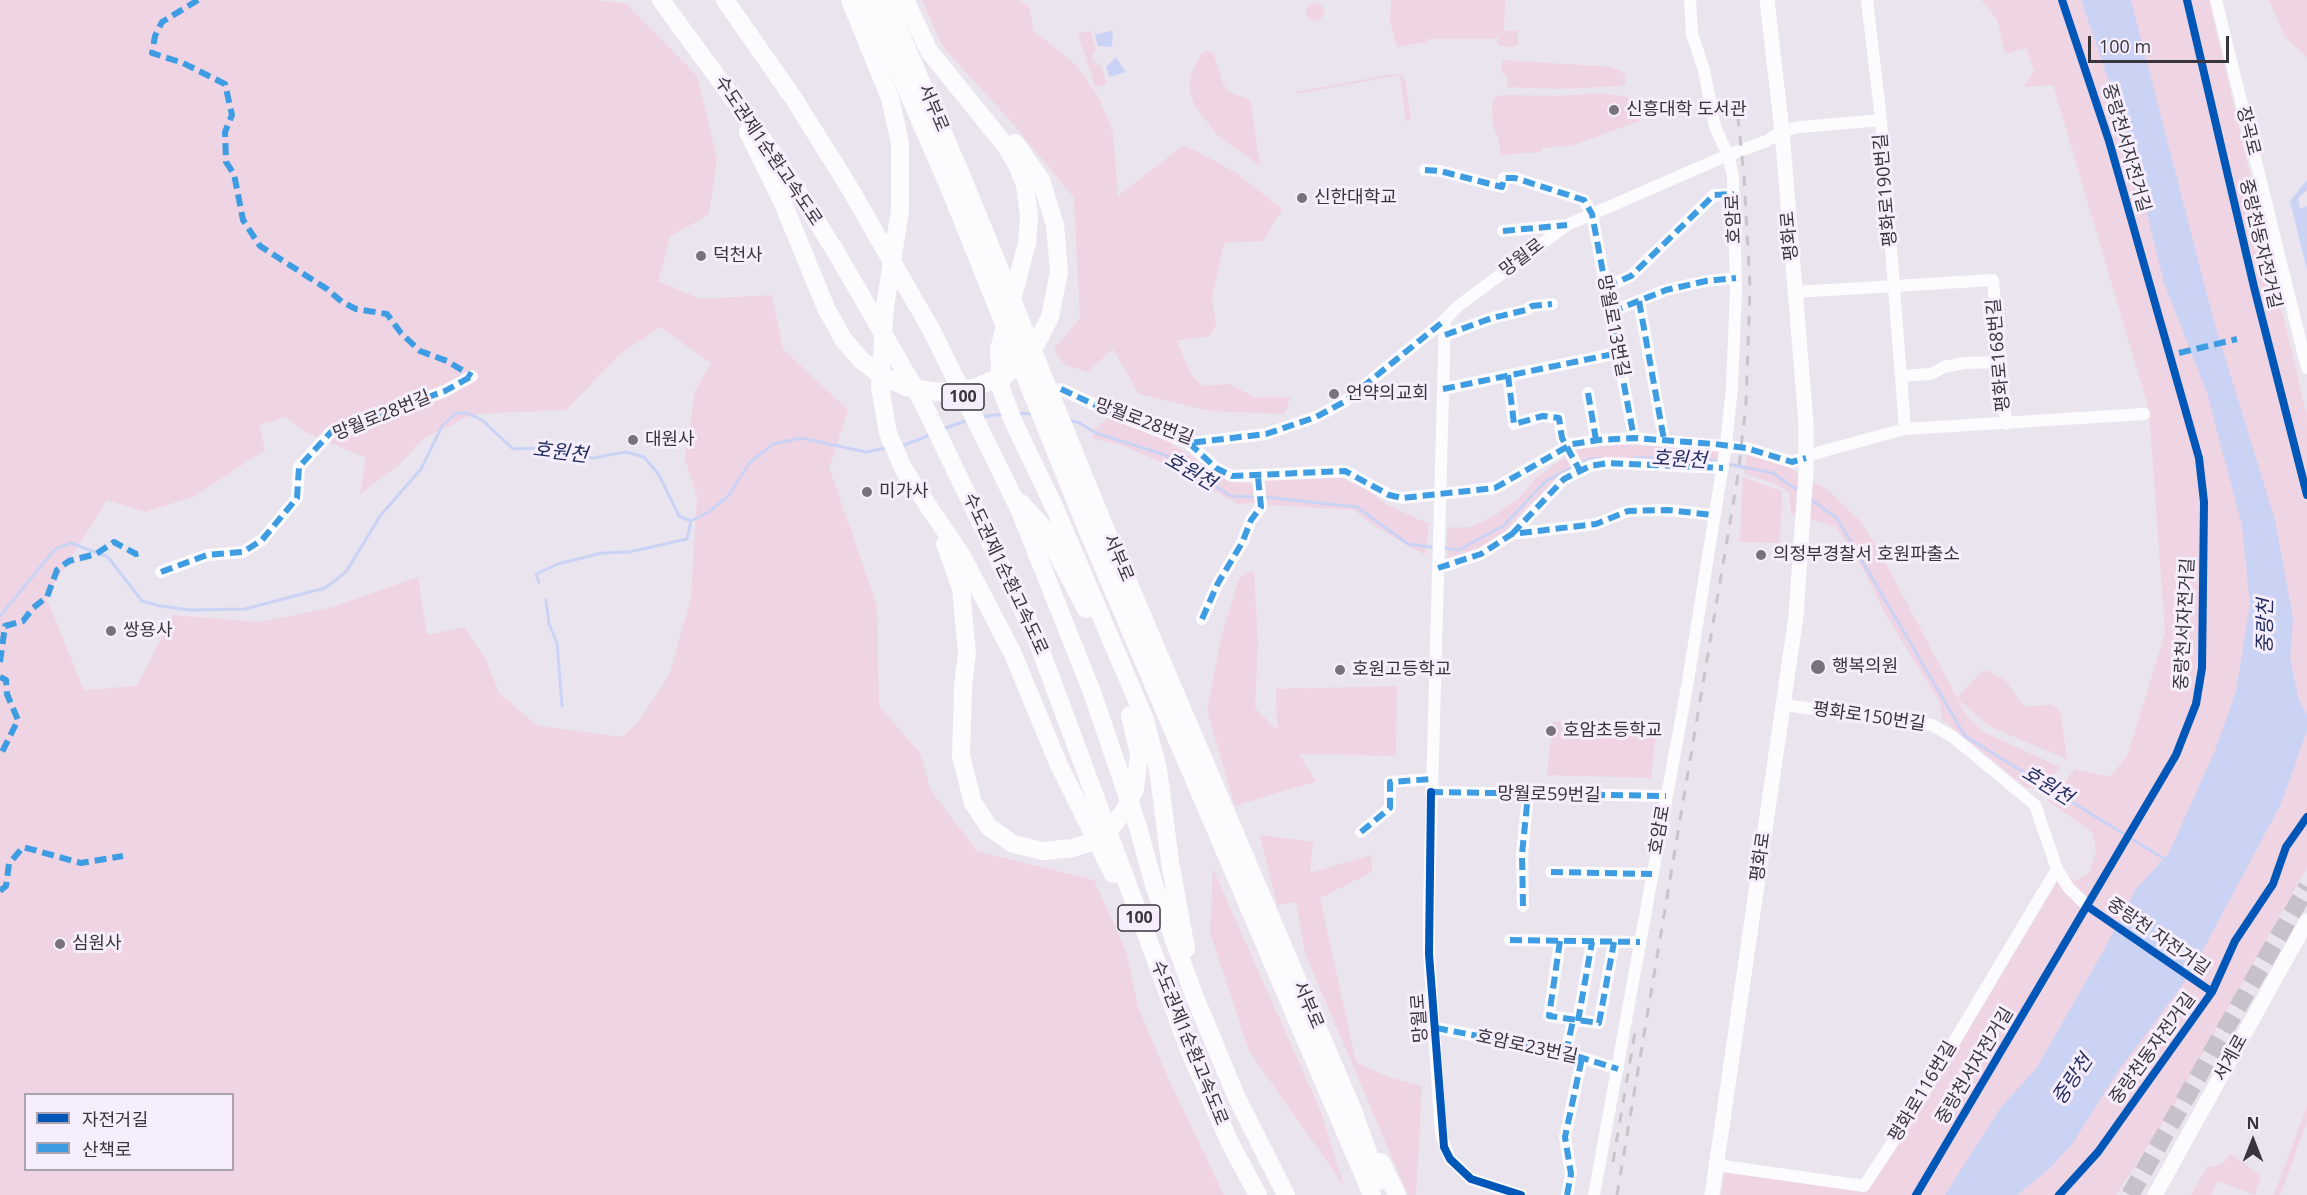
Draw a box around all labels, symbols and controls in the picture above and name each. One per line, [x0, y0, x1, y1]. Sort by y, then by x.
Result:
scale bar [2091, 24, 2232, 62]
text: 100 m [2099, 34, 2151, 58]
street label: 수도권제1순환고속도로 [710, 72, 826, 230]
street label: 서부로 [913, 81, 953, 135]
street label: 중랑천서자전거길 [2097, 81, 2155, 215]
place label: 신흥대학 도서관 [1626, 99, 1747, 121]
marker: 신흥대학 도서관 [1607, 103, 1621, 117]
street label: 장곡로 [2232, 104, 2264, 158]
street label: 평화로190번길 [1870, 132, 1902, 248]
street label: 중랑천동자전거길 [2235, 177, 2285, 311]
place label: 신한대학교 [1314, 187, 1397, 209]
marker: 신한대학교 [1295, 191, 1309, 205]
street label: 호암로 [1722, 194, 1746, 244]
street label: 평화로 [1777, 210, 1803, 262]
street label: 망월로 [1496, 234, 1548, 282]
place label: 덕천사 [713, 245, 763, 267]
marker: 덕천사 [694, 249, 708, 263]
street label: 망월로13번길 [1593, 273, 1633, 379]
street label: 평화로168번길 [1983, 297, 2015, 413]
place label: 언약의교회 [1346, 383, 1429, 405]
road number: 100 [942, 384, 984, 410]
street label: 망월로28번길 [330, 387, 434, 445]
marker: 언약의교회 [1327, 387, 1341, 401]
street label: 망월로28번길 [1092, 394, 1196, 450]
place label: 대원사 [645, 429, 695, 451]
marker: 대원사 [626, 433, 640, 447]
water label: 호원천 [531, 438, 589, 468]
water label: 호원천 [1651, 447, 1707, 473]
water label: 호원천 [1160, 448, 1220, 496]
place label: 미가사 [879, 481, 929, 503]
marker: 미가사 [860, 485, 874, 499]
street label: 수도권제1순환고속도로 [958, 490, 1052, 658]
street label: 서부로 [1098, 531, 1138, 585]
place label: 의정부경찰서 호원파출소 [1773, 544, 1960, 566]
marker: 의정부경찰서 호원파출소 [1754, 548, 1768, 562]
street label: 중랑천서자전거길 [2171, 557, 2199, 691]
water label: 중랑천 [2254, 598, 2278, 654]
place label: 쌍용사 [123, 620, 173, 642]
marker: 쌍용사 [104, 624, 118, 638]
place label: 행복의원 [1832, 656, 1898, 678]
marker: 행복의원 [1809, 658, 1827, 676]
place label: 호원고등학교 [1352, 659, 1451, 681]
marker: 호원고등학교 [1333, 663, 1347, 677]
street label: 평화로150번길 [1811, 698, 1927, 736]
place label: 호암초등학교 [1563, 720, 1662, 742]
marker: 호암초등학교 [1544, 724, 1558, 738]
water label: 호원천 [2017, 761, 2077, 811]
street label: 망월로59번길 [1497, 783, 1601, 807]
street label: 호암로 [1645, 804, 1675, 856]
street label: 평화로 [1747, 831, 1775, 883]
street label: 중랑천 자전거길 [2102, 894, 2214, 980]
road number: 100 [1118, 905, 1160, 931]
place label: 심원사 [72, 933, 122, 955]
marker: 심원사 [53, 937, 67, 951]
street label: 수도권제1순환고속도로 [1146, 957, 1232, 1129]
street label: 서부로 [1288, 978, 1328, 1032]
street label: 중랑천동자전거길 [2105, 989, 2201, 1109]
street label: 망월로 [1407, 992, 1433, 1044]
street label: 중랑천서자전거길 [1932, 1004, 2018, 1128]
street label: 호암로23번길 [1474, 1026, 1580, 1068]
street label: 서계로 [2210, 1031, 2252, 1085]
street label: 평화로116번길 [1884, 1038, 1962, 1146]
water label: 중랑천 [2048, 1050, 2098, 1110]
legend [24, 1093, 234, 1171]
text: 자전거길 [82, 1107, 148, 1131]
north arrow [2223, 1111, 2283, 1171]
text: N [2246, 1112, 2260, 1134]
text: 산책로 [82, 1137, 132, 1161]

